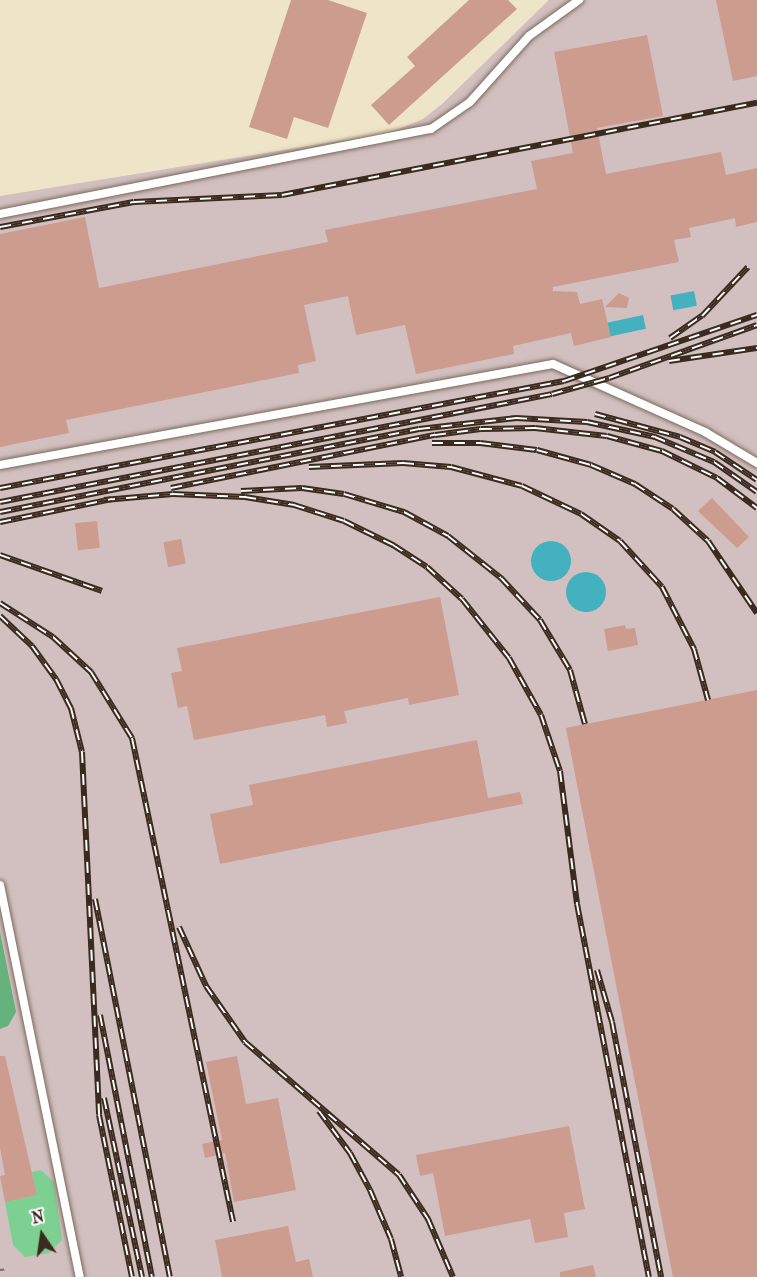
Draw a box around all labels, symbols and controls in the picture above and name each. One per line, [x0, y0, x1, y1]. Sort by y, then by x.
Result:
north arrow [12, 1205, 72, 1265]
text: N [30, 1206, 46, 1228]

